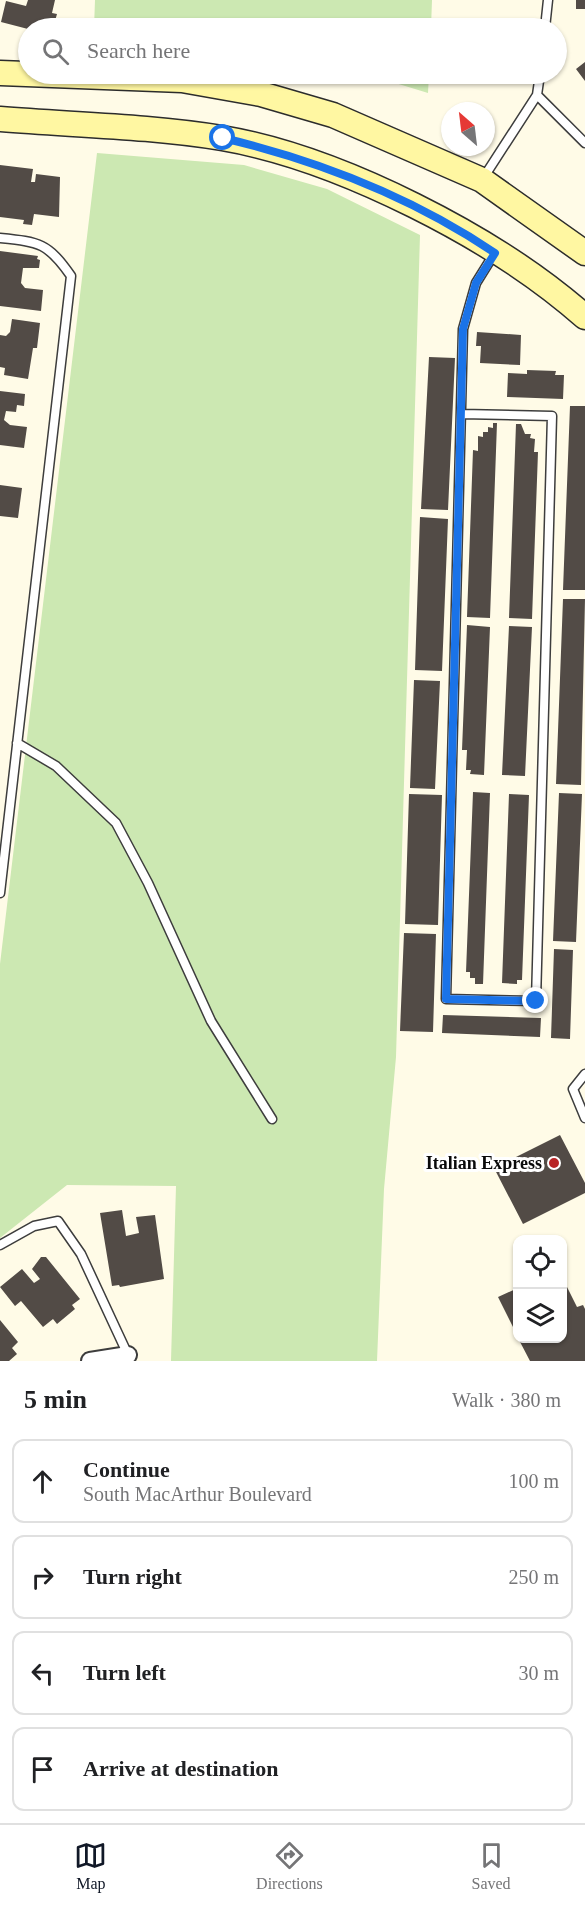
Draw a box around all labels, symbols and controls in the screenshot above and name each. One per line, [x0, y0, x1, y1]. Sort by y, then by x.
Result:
search box [18, 18, 567, 84]
icon: search [39, 35, 72, 68]
text: Search here [87, 38, 190, 63]
north arrow [441, 102, 495, 156]
route start [209, 124, 235, 150]
route end [522, 987, 548, 1013]
place label: Italian Express [426, 1153, 542, 1173]
marker: Italian Express [547, 1156, 561, 1170]
map controls [513, 1235, 567, 1343]
button: locate [513, 1235, 567, 1289]
button: layers [513, 1289, 567, 1343]
text: 5 min [24, 1385, 87, 1414]
text: Walk · 380 m [452, 1389, 561, 1411]
text: Continue [83, 1457, 170, 1482]
icon: ahead [26, 1465, 59, 1498]
text: 100 m [508, 1470, 559, 1492]
text: South MacArthur Boulevard [83, 1483, 312, 1505]
icon: right [26, 1561, 59, 1594]
text: Turn right [83, 1564, 182, 1589]
text: 250 m [508, 1566, 559, 1588]
icon: left [26, 1657, 59, 1690]
text: Turn left [83, 1660, 166, 1685]
text: 30 m [518, 1662, 559, 1684]
icon: arrive [26, 1753, 59, 1786]
text: Arrive at destination [83, 1756, 279, 1781]
tab: Map [74, 1839, 107, 1893]
tab: Directions [256, 1839, 323, 1893]
tab: Saved [471, 1839, 511, 1893]

